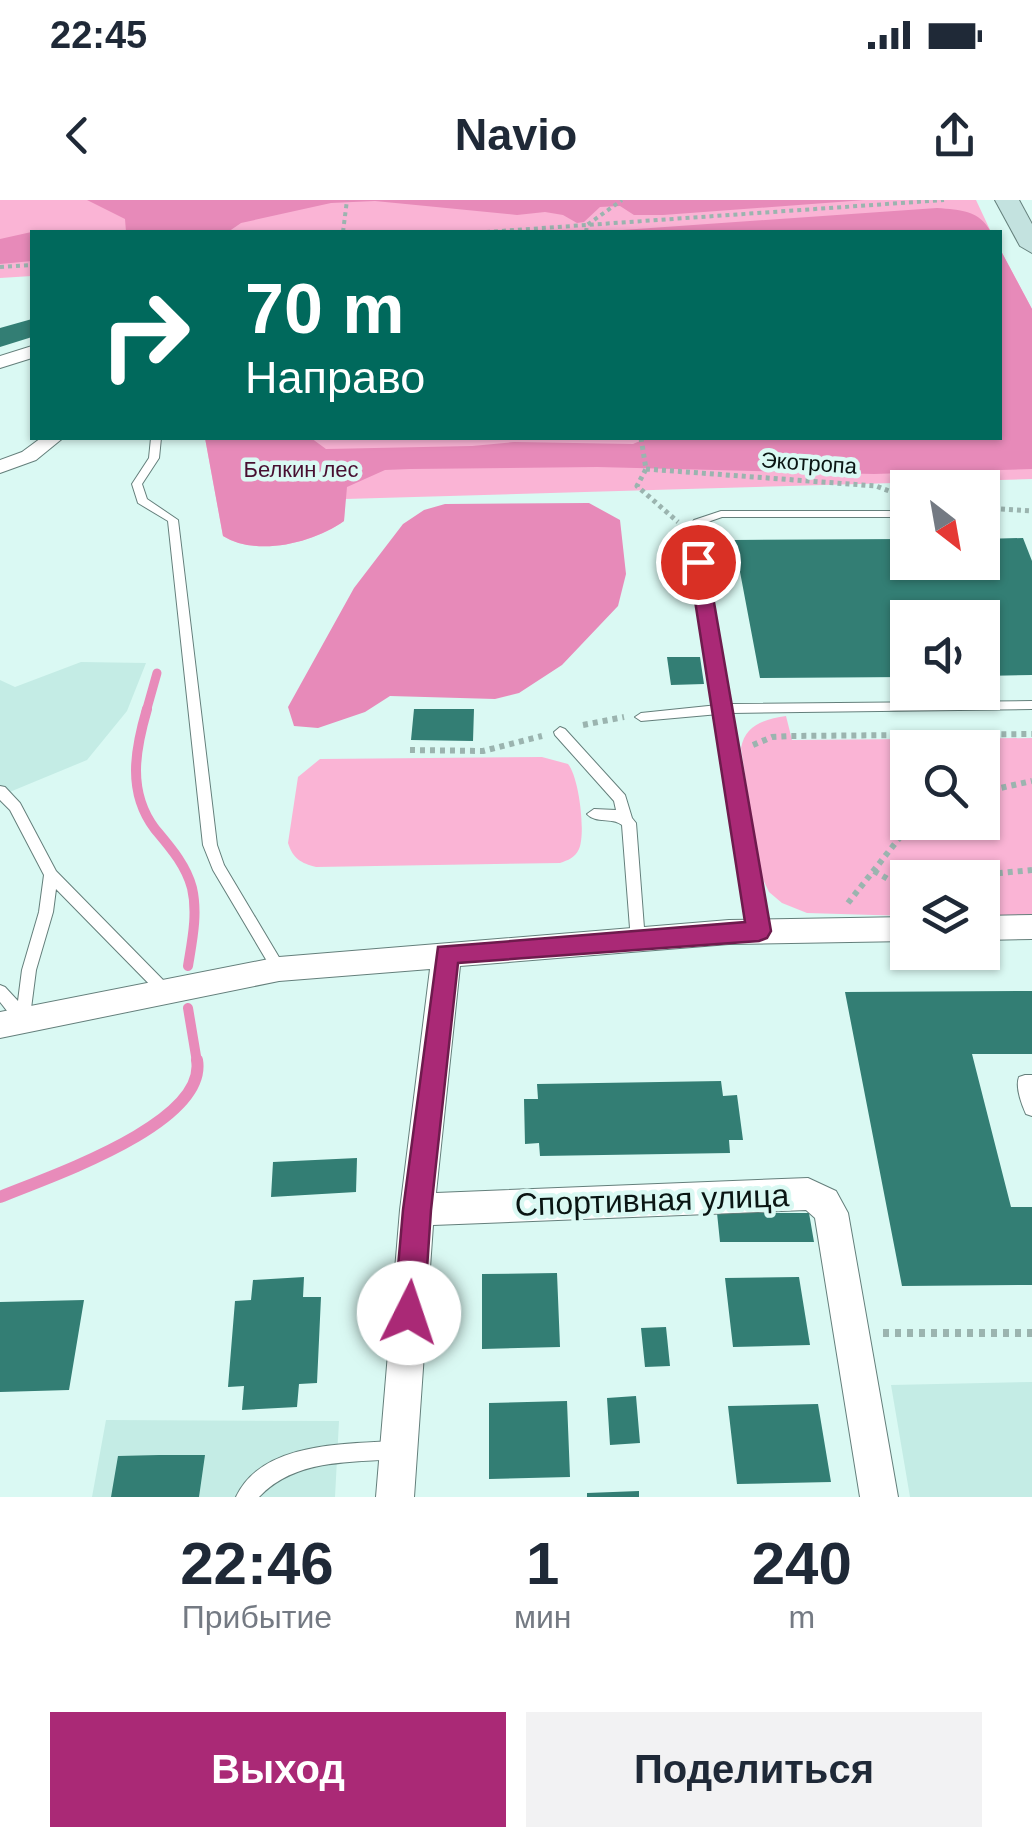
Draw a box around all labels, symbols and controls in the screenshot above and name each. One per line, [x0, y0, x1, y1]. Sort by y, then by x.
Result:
text: 22:45 [50, 14, 147, 56]
icon: back [50, 108, 105, 163]
icon: share [927, 108, 982, 163]
text: Navio [455, 109, 577, 160]
icon: right [80, 270, 210, 400]
text: 70 m [245, 270, 405, 348]
text: Направо [245, 352, 425, 403]
street label: Экотропа [760, 447, 859, 479]
park label: Белкин лес [243, 457, 359, 482]
north arrow [890, 470, 1000, 580]
map controls [890, 470, 1000, 970]
pin [656, 520, 741, 605]
icon: arrive [671, 535, 726, 590]
button: sound [890, 600, 1000, 710]
button: search [890, 730, 1000, 840]
button: layers [890, 860, 1000, 970]
street label: Спортивная улица [514, 1177, 790, 1223]
position arrow [357, 1261, 461, 1365]
text: 22:46 [180, 1530, 334, 1597]
text: 1 [526, 1530, 559, 1597]
text: 240 [752, 1530, 852, 1597]
text: Прибытие [182, 1599, 332, 1635]
text: мин [514, 1599, 571, 1635]
text: m [788, 1599, 815, 1635]
button: Выход [50, 1712, 506, 1827]
button: Поделиться [526, 1712, 982, 1827]

